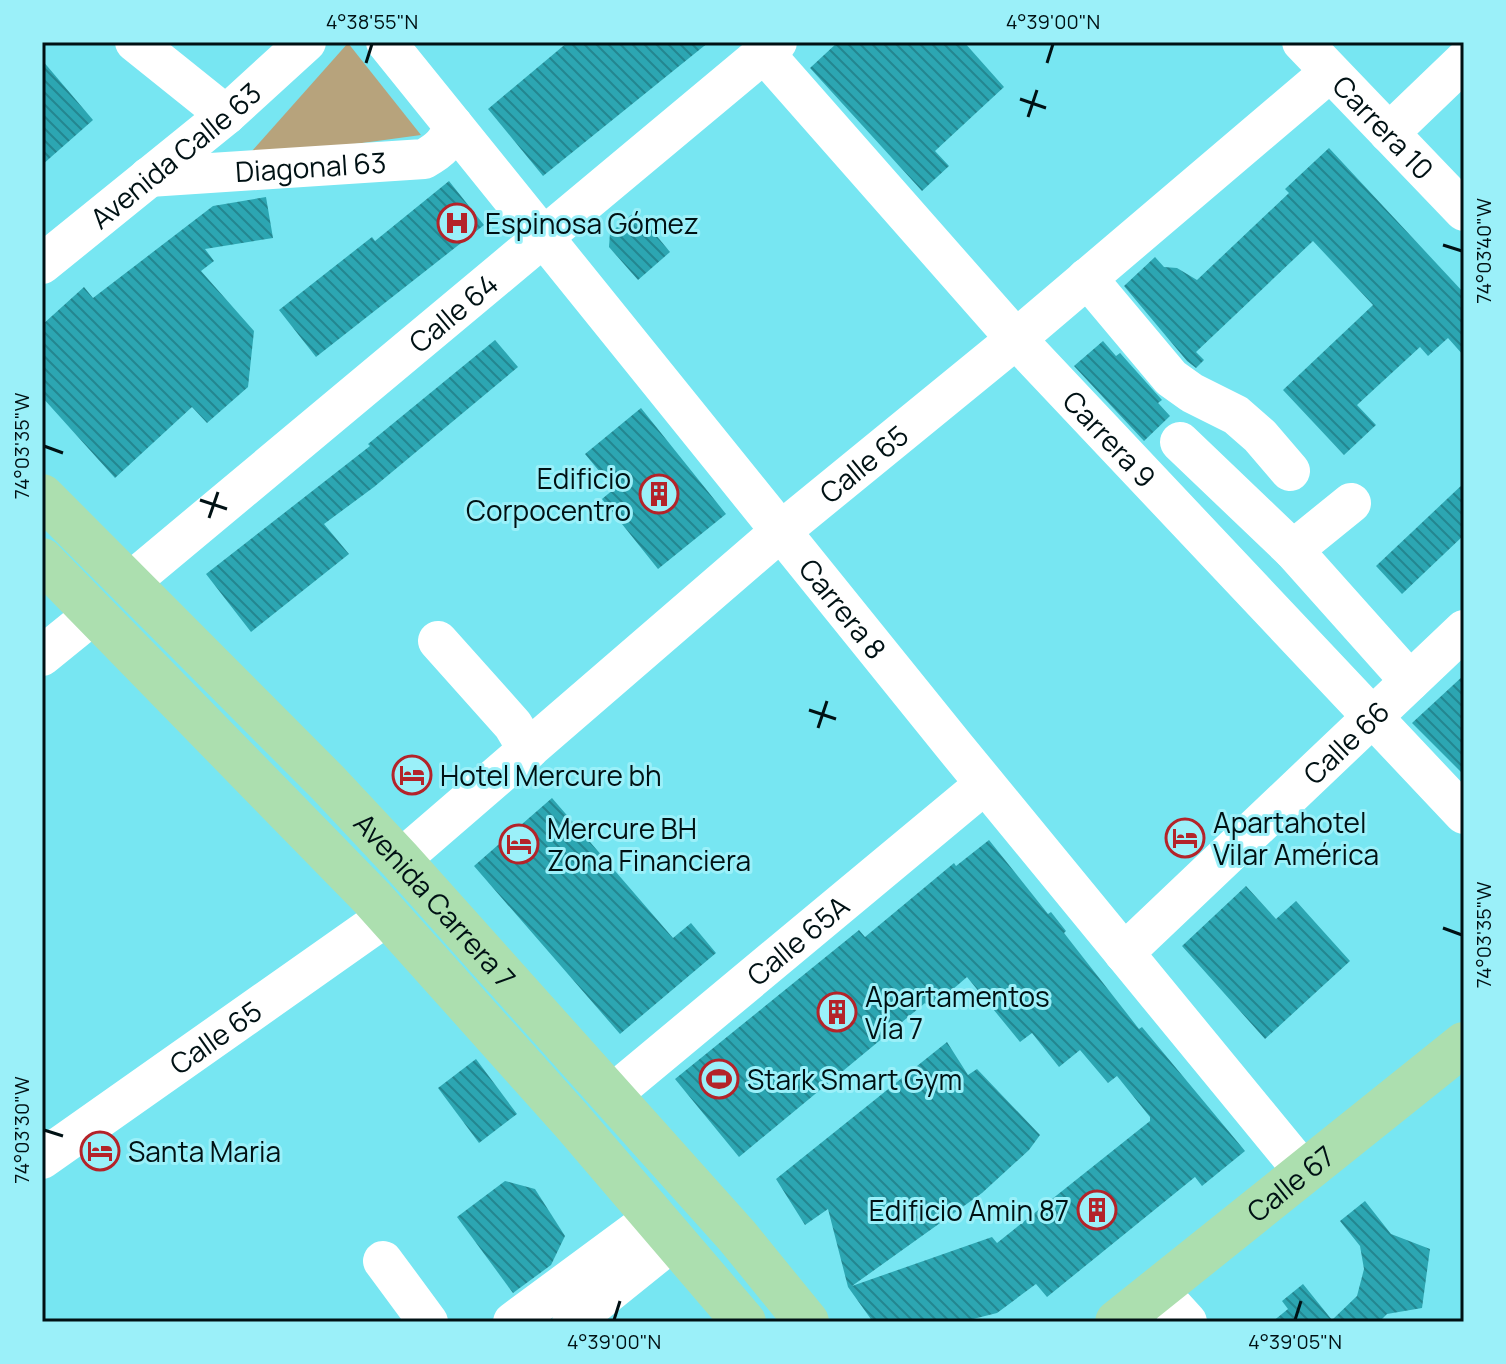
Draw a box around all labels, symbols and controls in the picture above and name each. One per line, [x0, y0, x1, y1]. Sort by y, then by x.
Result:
text: 4°38'55"N [326, 8, 418, 35]
text: 4°39'00"N [1006, 8, 1100, 35]
street label: Carrera 10 [1325, 67, 1443, 187]
street label: Avenida Calle 63 [82, 74, 269, 237]
street label: Diagonal 63 [234, 143, 387, 190]
text: 74°03'40"W [1470, 198, 1497, 304]
hospital icon: Espinosa Gómez [436, 202, 478, 244]
place label: Espinosa Gómez [485, 204, 699, 242]
street label: Calle 64 [401, 264, 505, 361]
street label: Carrera 9 [1055, 382, 1165, 495]
text: 74°03'35"W [8, 392, 35, 499]
street label: Calle 65 [811, 416, 916, 511]
place label: Edificio Corpocentro [466, 459, 631, 529]
building icon: Edificio Corpocentro [638, 473, 680, 515]
street label: Carrera 8 [791, 550, 895, 667]
street label: Calle 66 [1295, 692, 1397, 792]
hotel icon: Hotel Mercure bh [391, 754, 433, 796]
place label: Hotel Mercure bh [440, 756, 662, 794]
place label: Apartahotel Vilar América [1213, 803, 1379, 873]
street label: Avenida Carrera 7 [346, 804, 525, 996]
place label: Mercure BH Zona Financiera [547, 809, 751, 879]
hotel icon: Apartahotel Vilar América [1164, 817, 1206, 859]
hotel icon: Mercure BH Zona Financiera [498, 823, 540, 865]
text: 74°03'35"W [1470, 881, 1497, 988]
street label: Calle 65A [739, 886, 857, 994]
place label: Apartamentos Vía 7 [865, 977, 1050, 1047]
street label: Calle 65 [162, 991, 269, 1082]
building icon: Apartamentos Vía 7 [816, 991, 858, 1033]
sports icon: Stark Smart Gym [698, 1058, 740, 1100]
place label: Stark Smart Gym [747, 1060, 962, 1098]
text: 74°03'30"W [8, 1076, 35, 1184]
hotel icon: Santa Maria [79, 1130, 121, 1172]
place label: Santa Maria [128, 1132, 281, 1170]
street label: Calle 67 [1239, 1136, 1342, 1230]
building icon: Edificio Amin 87 [1076, 1189, 1118, 1231]
place label: Edificio Amin 87 [869, 1191, 1069, 1229]
text: 4°39'00"N [567, 1328, 661, 1355]
text: 4°39'05"N [1248, 1328, 1342, 1355]

